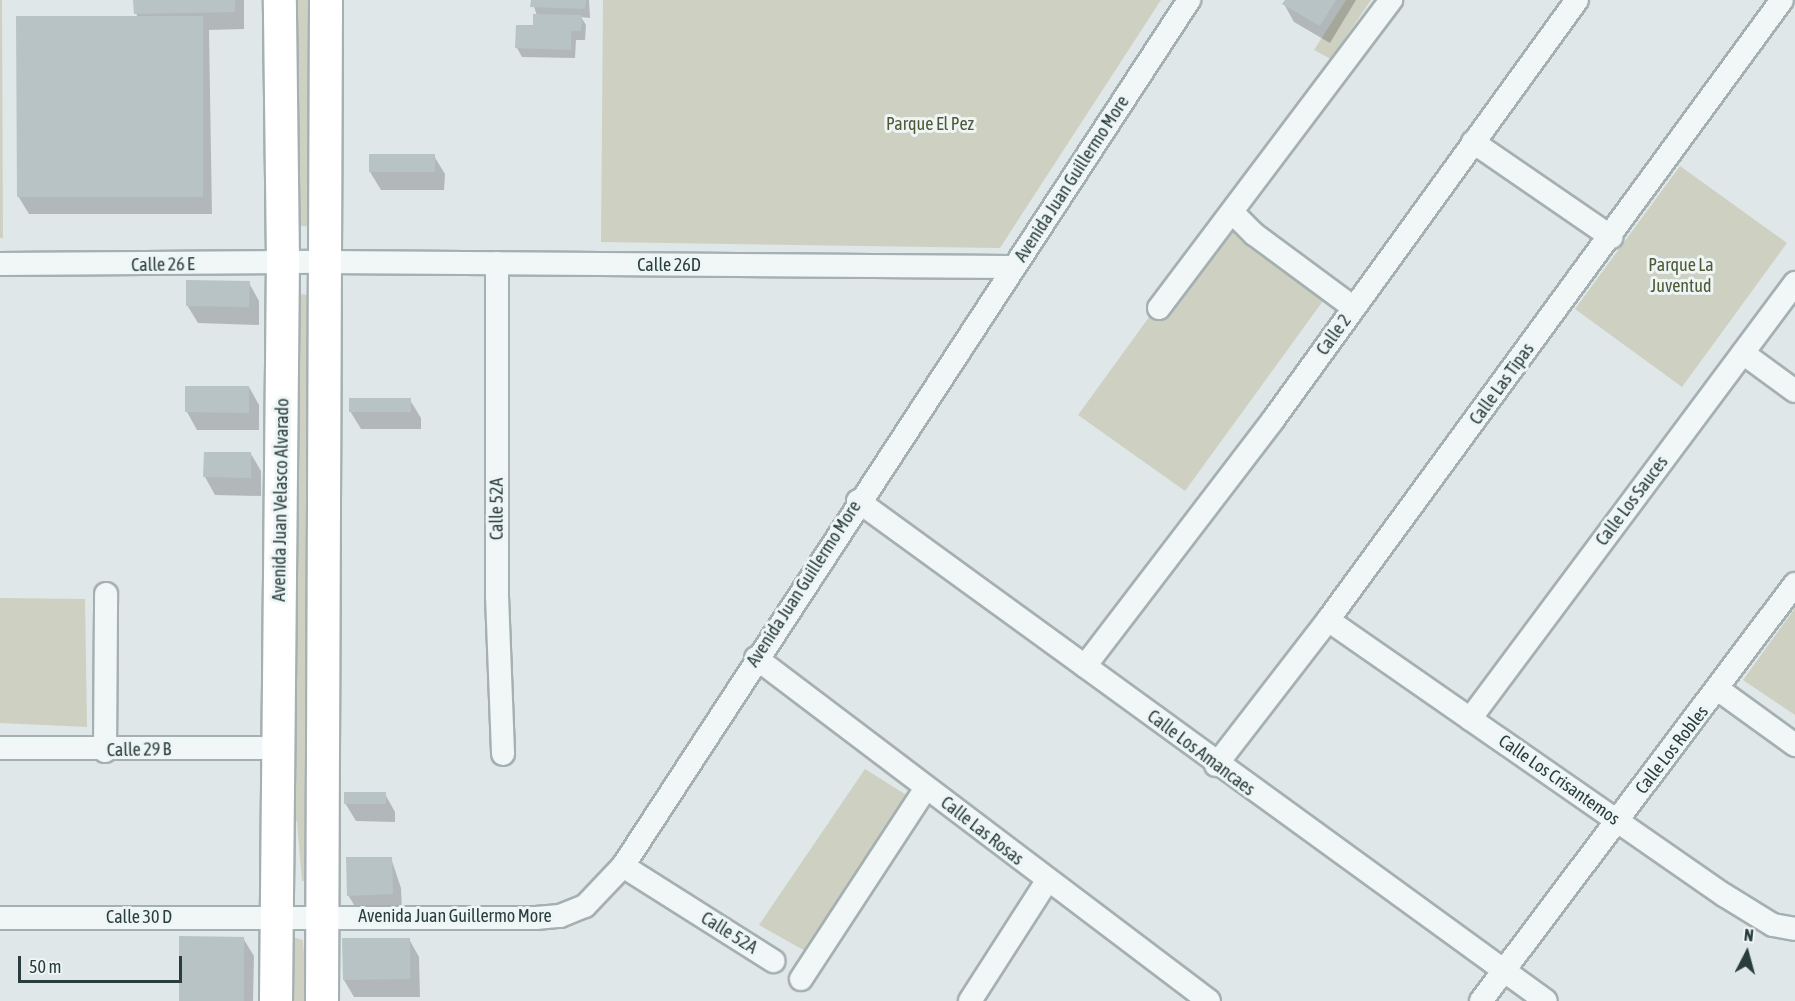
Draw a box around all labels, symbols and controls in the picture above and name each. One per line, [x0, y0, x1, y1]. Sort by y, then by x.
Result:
street label: Avenida Juan Guillermo More [1010, 92, 1134, 266]
park label: Parque El Pez [886, 113, 974, 135]
street label: Calle 26 E [131, 254, 195, 276]
street label: Calle 26D [637, 254, 701, 276]
park label: Parque La Juventud [1648, 255, 1714, 298]
street label: Calle 2 [1312, 310, 1356, 360]
street label: Calle Las Tipas [1465, 339, 1539, 429]
street label: Avenida Juan Velasco Alvarado [268, 398, 294, 602]
street label: Calle Los Sauces [1591, 452, 1673, 550]
street label: Calle 52A [486, 478, 508, 540]
street label: Avenida Juan Guillermo More [742, 497, 866, 671]
street label: Calle Los Robles [1631, 702, 1713, 798]
street label: Calle Los Amancaes [1143, 706, 1259, 800]
street label: Calle Los Crisantemos [1494, 730, 1624, 830]
street label: Calle 29 B [107, 739, 171, 761]
street label: Calle Las Rosas [936, 792, 1028, 870]
street label: Avenida Juan Guillermo More [358, 905, 552, 927]
street label: Calle 30 D [106, 906, 172, 928]
street label: Calle 52A [697, 907, 761, 959]
north arrow [1717, 923, 1777, 983]
text: N [1743, 926, 1755, 945]
scale bar [21, 944, 184, 982]
text: 50 m [29, 956, 61, 977]

